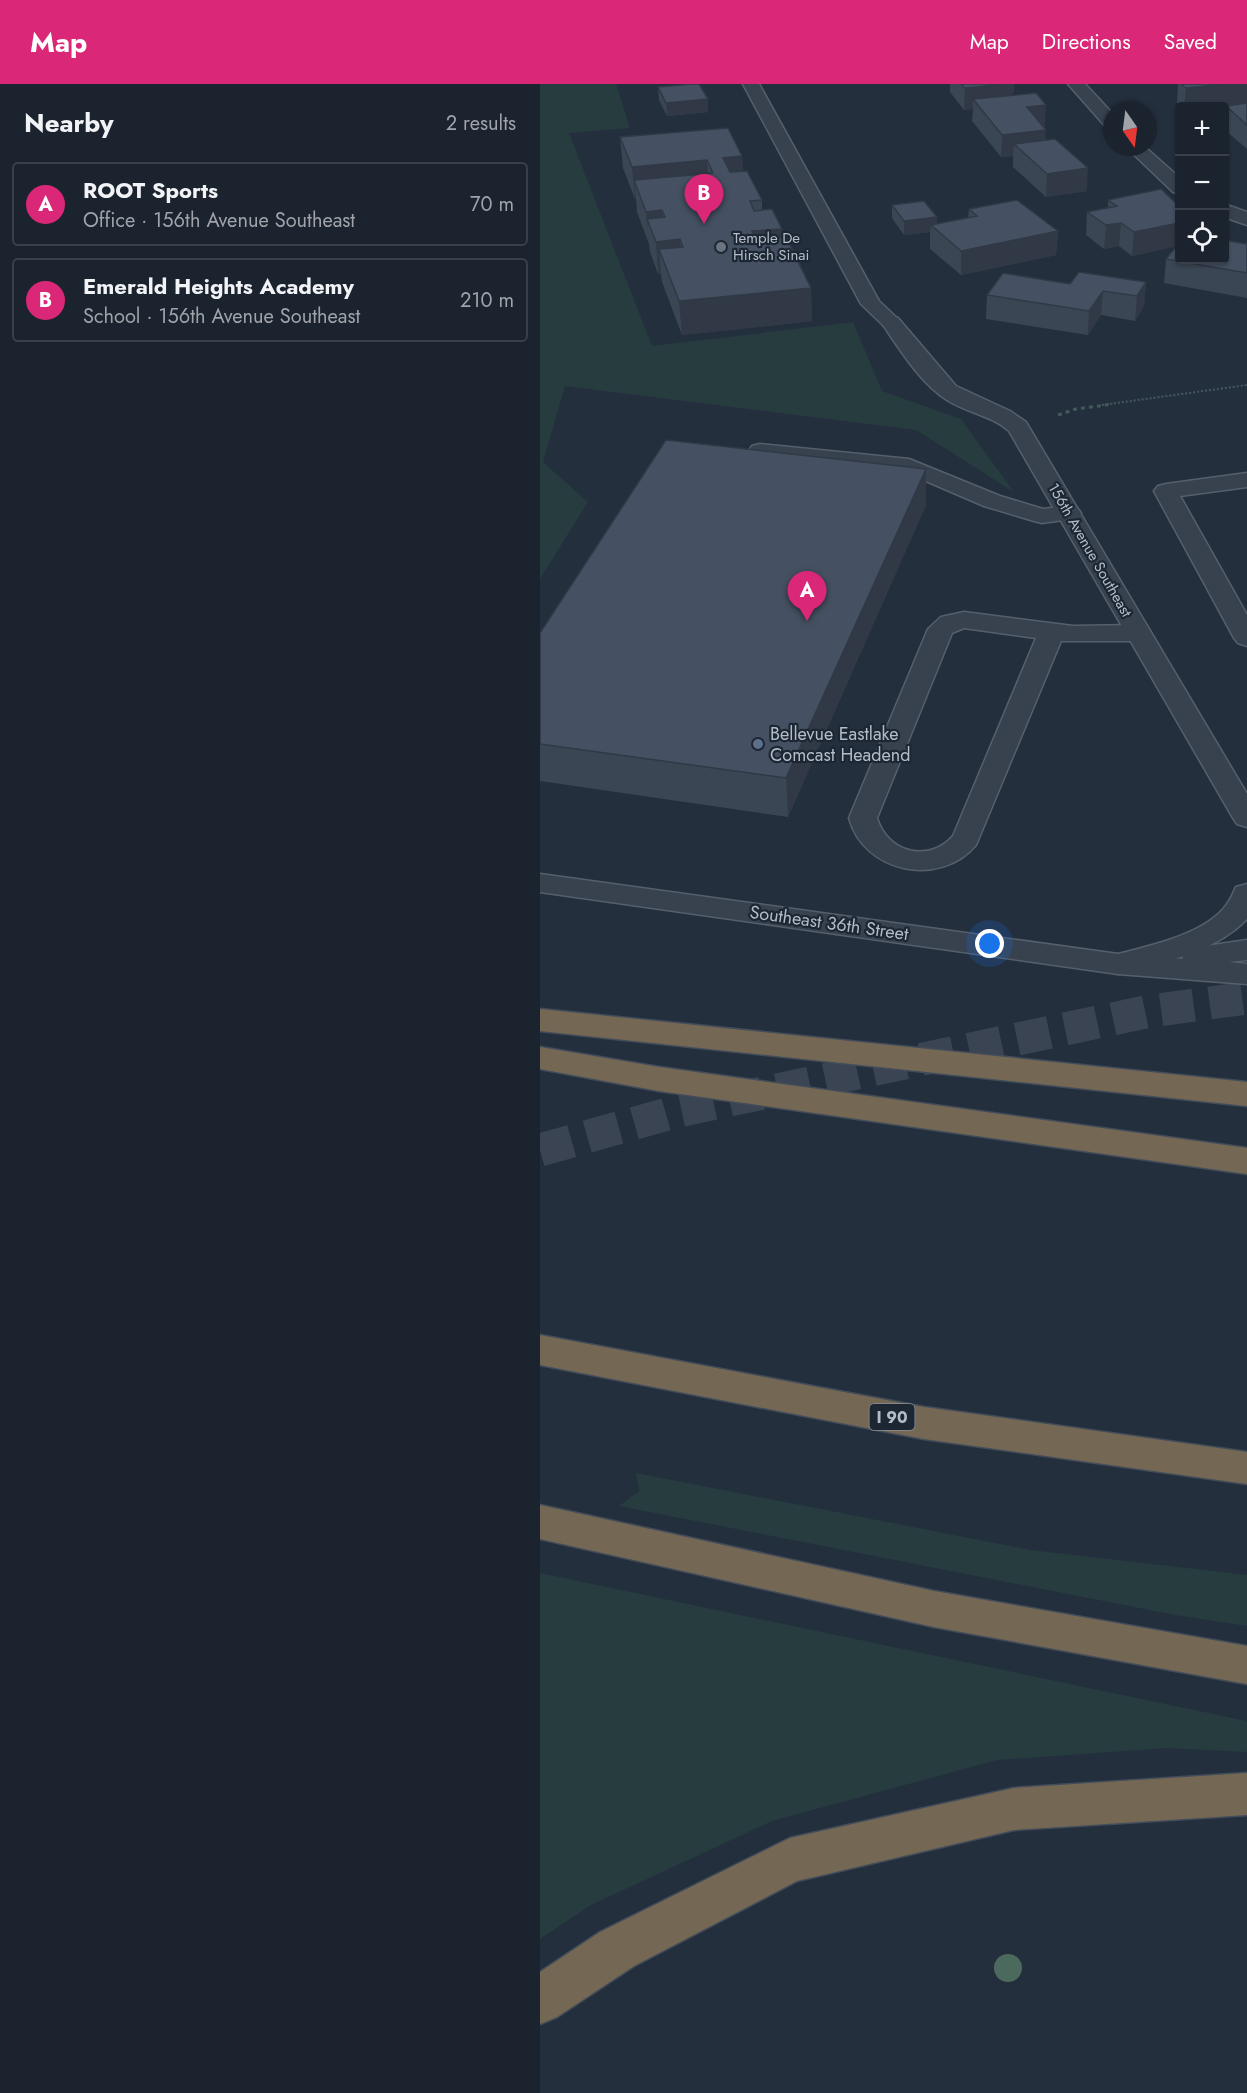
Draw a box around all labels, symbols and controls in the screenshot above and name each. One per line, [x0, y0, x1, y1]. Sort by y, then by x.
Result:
text: Map [30, 22, 87, 63]
text: Map [970, 27, 1009, 57]
text: Directions [1042, 27, 1131, 57]
text: Saved [1164, 27, 1217, 57]
north arrow [1103, 102, 1157, 156]
map controls [1175, 102, 1229, 264]
button: + [1175, 102, 1229, 156]
text: Nearby [24, 104, 113, 142]
text: 2 results [446, 109, 516, 138]
button: − [1175, 156, 1229, 210]
text: ROOT Sports [83, 174, 218, 206]
pin: B [684, 174, 724, 224]
text: A [38, 190, 53, 219]
text: 70 m [470, 190, 514, 219]
text: Office · 156th Avenue Southeast [83, 206, 355, 235]
button: locate [1175, 210, 1229, 264]
place label: Temple De Hirsch Sinai [733, 227, 809, 266]
marker: Temple De Hirsch Sinai [714, 240, 728, 254]
text: Emerald Heights Academy [83, 270, 354, 302]
text: B [39, 286, 52, 315]
text: 210 m [460, 286, 514, 315]
text: School · 156th Avenue Southeast [83, 302, 360, 331]
street label: 156th Avenue Southeast [1043, 479, 1138, 621]
pin: A [788, 572, 826, 621]
place label: Bellevue Eastlake Comcast Headend [770, 721, 910, 768]
marker: Bellevue Eastlake Comcast Headend [751, 737, 765, 751]
street label: Southeast 36th Street [748, 899, 911, 947]
your location [975, 929, 1004, 958]
road number: I 90 [870, 1404, 914, 1430]

